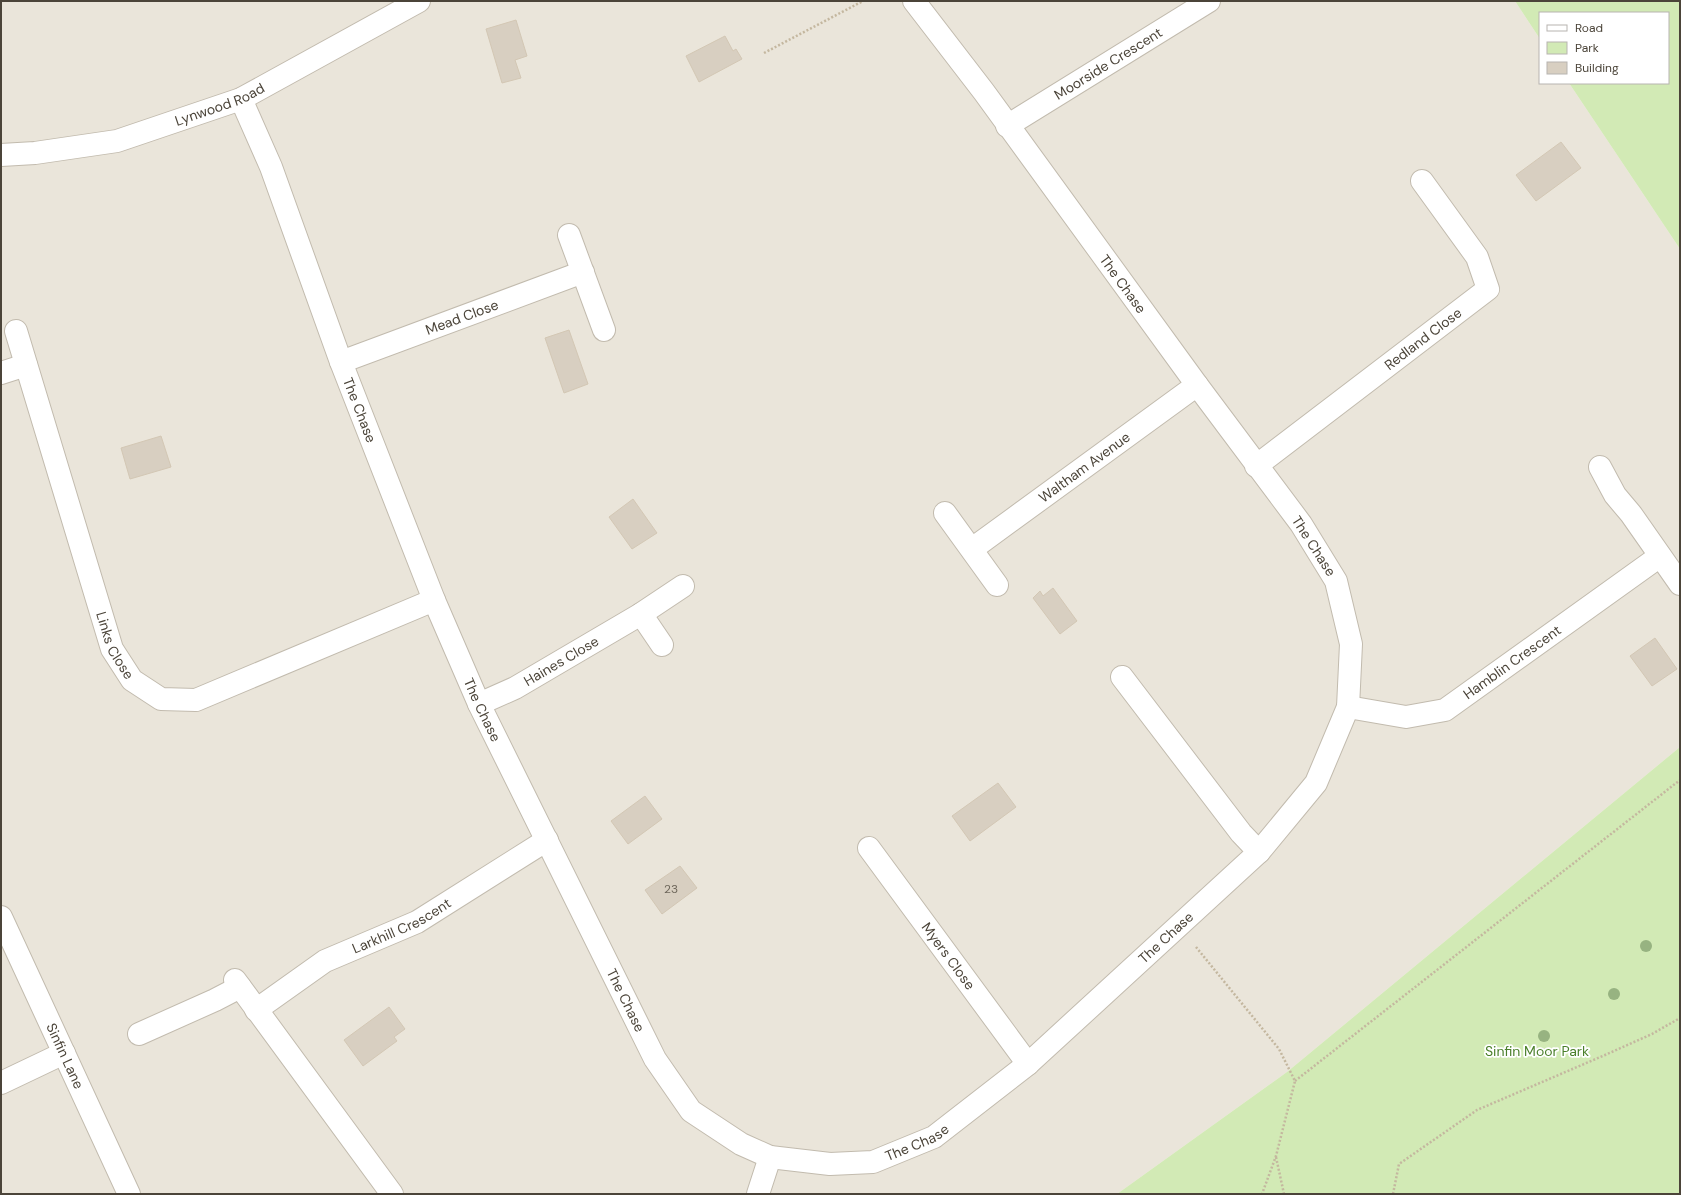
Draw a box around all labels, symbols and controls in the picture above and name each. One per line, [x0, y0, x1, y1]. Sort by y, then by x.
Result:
legend [1539, 12, 1669, 84]
text: Road [1575, 20, 1603, 36]
street label: Moorside Crescent [1051, 23, 1166, 104]
text: Park [1575, 40, 1599, 56]
text: Building [1575, 60, 1619, 76]
street label: Lynwood Road [173, 79, 268, 130]
street label: The Chase [1096, 251, 1150, 317]
street label: Mead Close [423, 295, 501, 339]
street label: Redland Close [1381, 303, 1465, 374]
street label: The Chase [339, 375, 381, 445]
street label: Waltham Avenue [1035, 428, 1134, 506]
street label: The Chase [1288, 512, 1340, 580]
street label: Links Close [92, 610, 138, 683]
street label: Hamblin Crescent [1460, 621, 1565, 703]
street label: Haines Close [521, 632, 602, 690]
street label: The Chase [460, 675, 505, 745]
house number: 23 [664, 881, 678, 897]
street label: Larkhill Crescent [349, 894, 454, 957]
street label: The Chase [1135, 908, 1197, 967]
street label: Myers Close [918, 919, 979, 993]
street label: The Chase [603, 966, 649, 1035]
street label: Sinfin Lane [42, 1020, 88, 1092]
park label: Sinfin Moor Park [1485, 1042, 1589, 1060]
street label: The Chase [882, 1120, 952, 1165]

